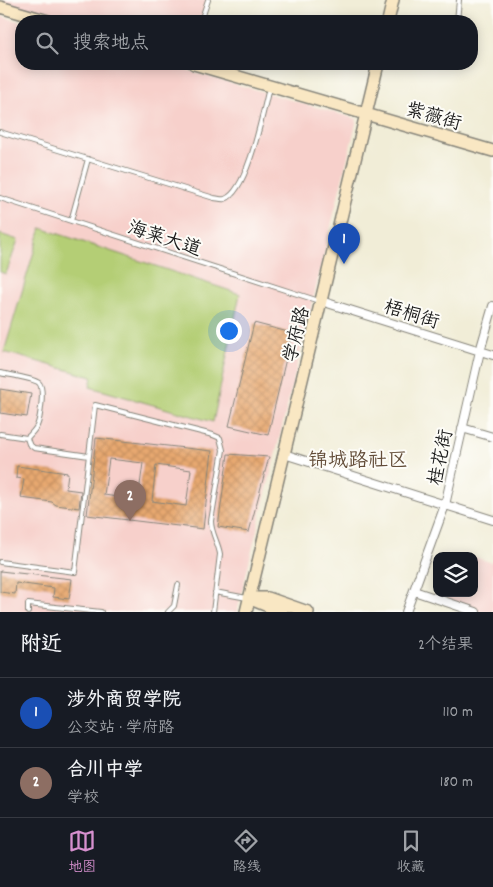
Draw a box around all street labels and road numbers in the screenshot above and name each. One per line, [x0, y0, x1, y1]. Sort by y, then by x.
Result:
street label: 紫薇街 [402, 98, 464, 139]
street label: 海莱大道 [124, 216, 204, 265]
street label: 梧桐街 [380, 295, 442, 338]
street label: 学府路 [278, 304, 318, 366]
street label: 桂花街 [423, 427, 462, 488]

